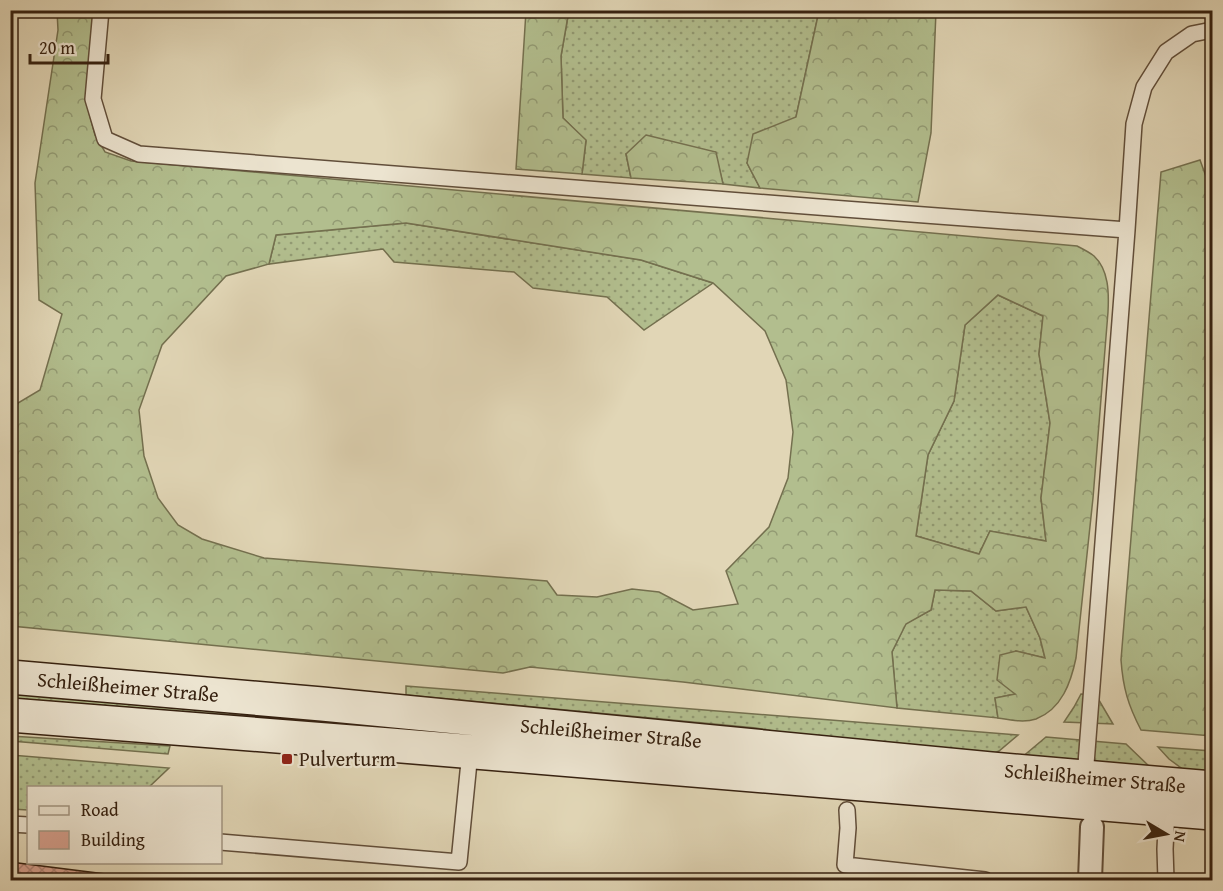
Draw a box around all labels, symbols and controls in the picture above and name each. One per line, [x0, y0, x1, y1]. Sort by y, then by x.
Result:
scale bar [30, 27, 108, 65]
text: 20 m [39, 34, 75, 61]
street label: Schleißheimer Straße [36, 664, 220, 709]
street label: Schleißheimer Straße [519, 710, 703, 755]
place label: Pulverturm [299, 744, 396, 773]
marker: Pulverturm [280, 752, 294, 766]
street label: Schleißheimer Straße [1003, 755, 1187, 800]
legend [27, 786, 222, 864]
text: Road [81, 796, 119, 823]
north arrow [1136, 804, 1196, 864]
text: Building [81, 826, 145, 853]
text: N [1168, 829, 1194, 844]

